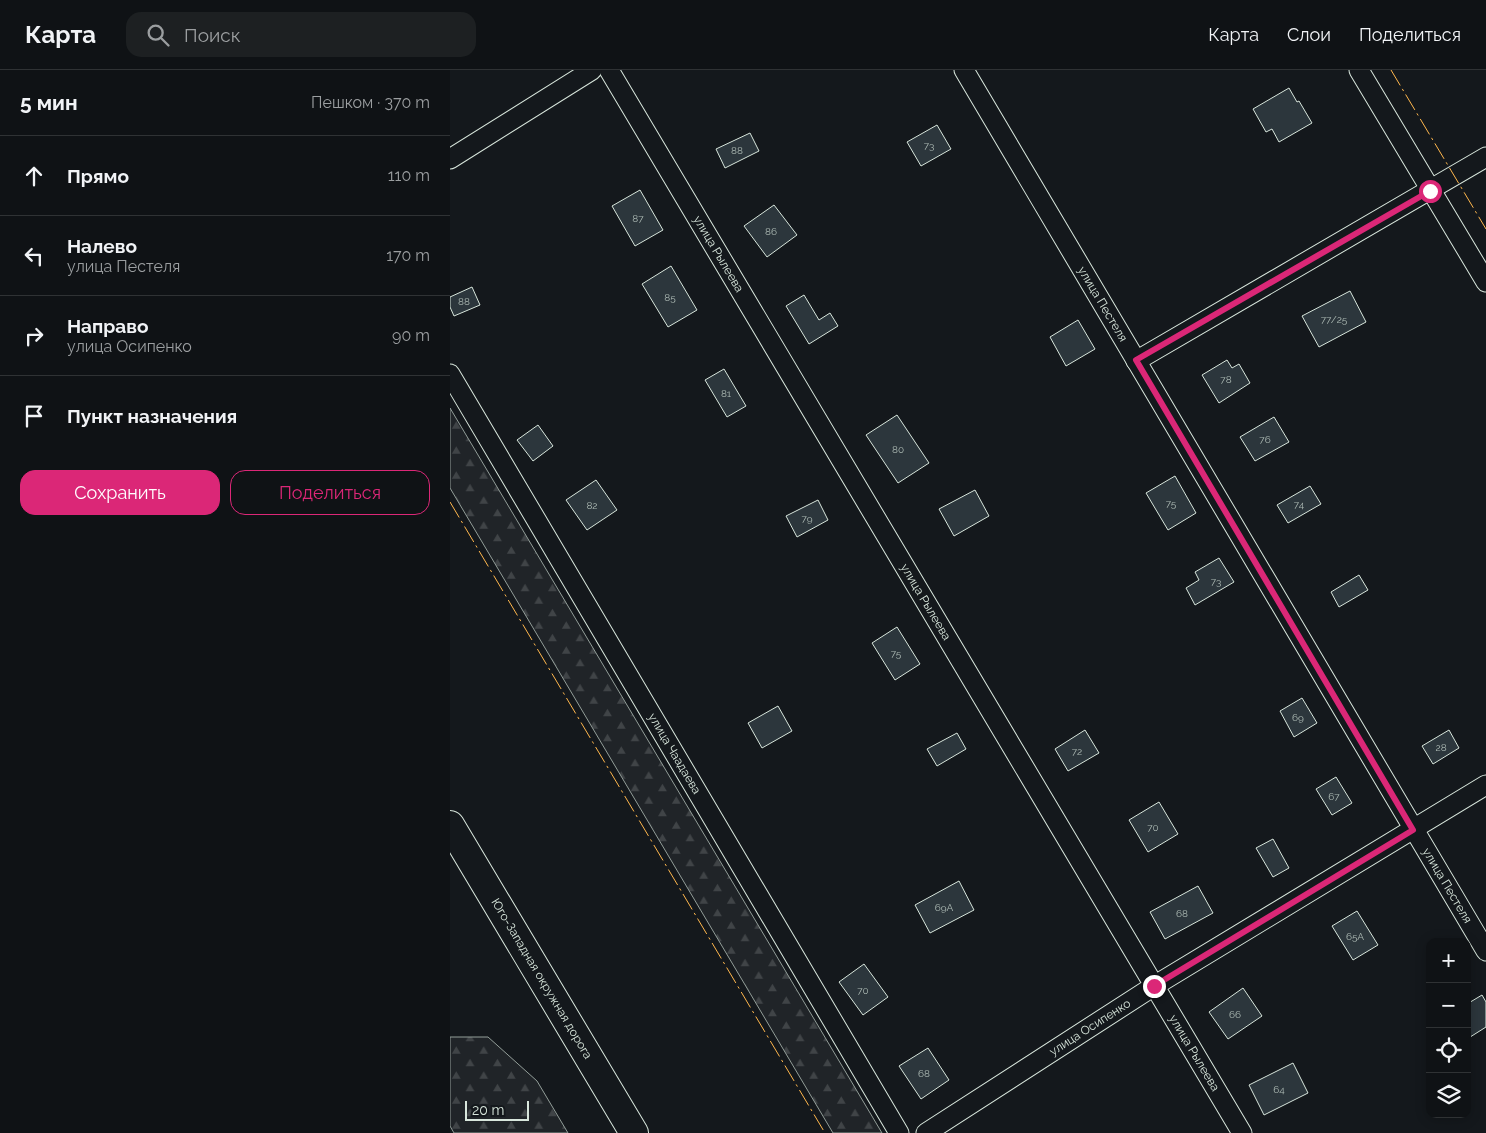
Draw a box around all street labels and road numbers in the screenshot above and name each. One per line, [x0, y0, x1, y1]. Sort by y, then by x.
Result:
street label: улица Рылеева [690, 213, 747, 295]
street label: улица Пестеля [1075, 264, 1130, 344]
street label: улица Рылеева [898, 561, 954, 643]
street label: улица Чаадаева [645, 711, 704, 796]
street label: улица Пестеля [1420, 845, 1475, 926]
street label: Юго-Западная окружная дорога [488, 896, 595, 1061]
street label: улица Осипенко [1047, 996, 1133, 1059]
street label: улица Рылеева [1166, 1012, 1222, 1094]

